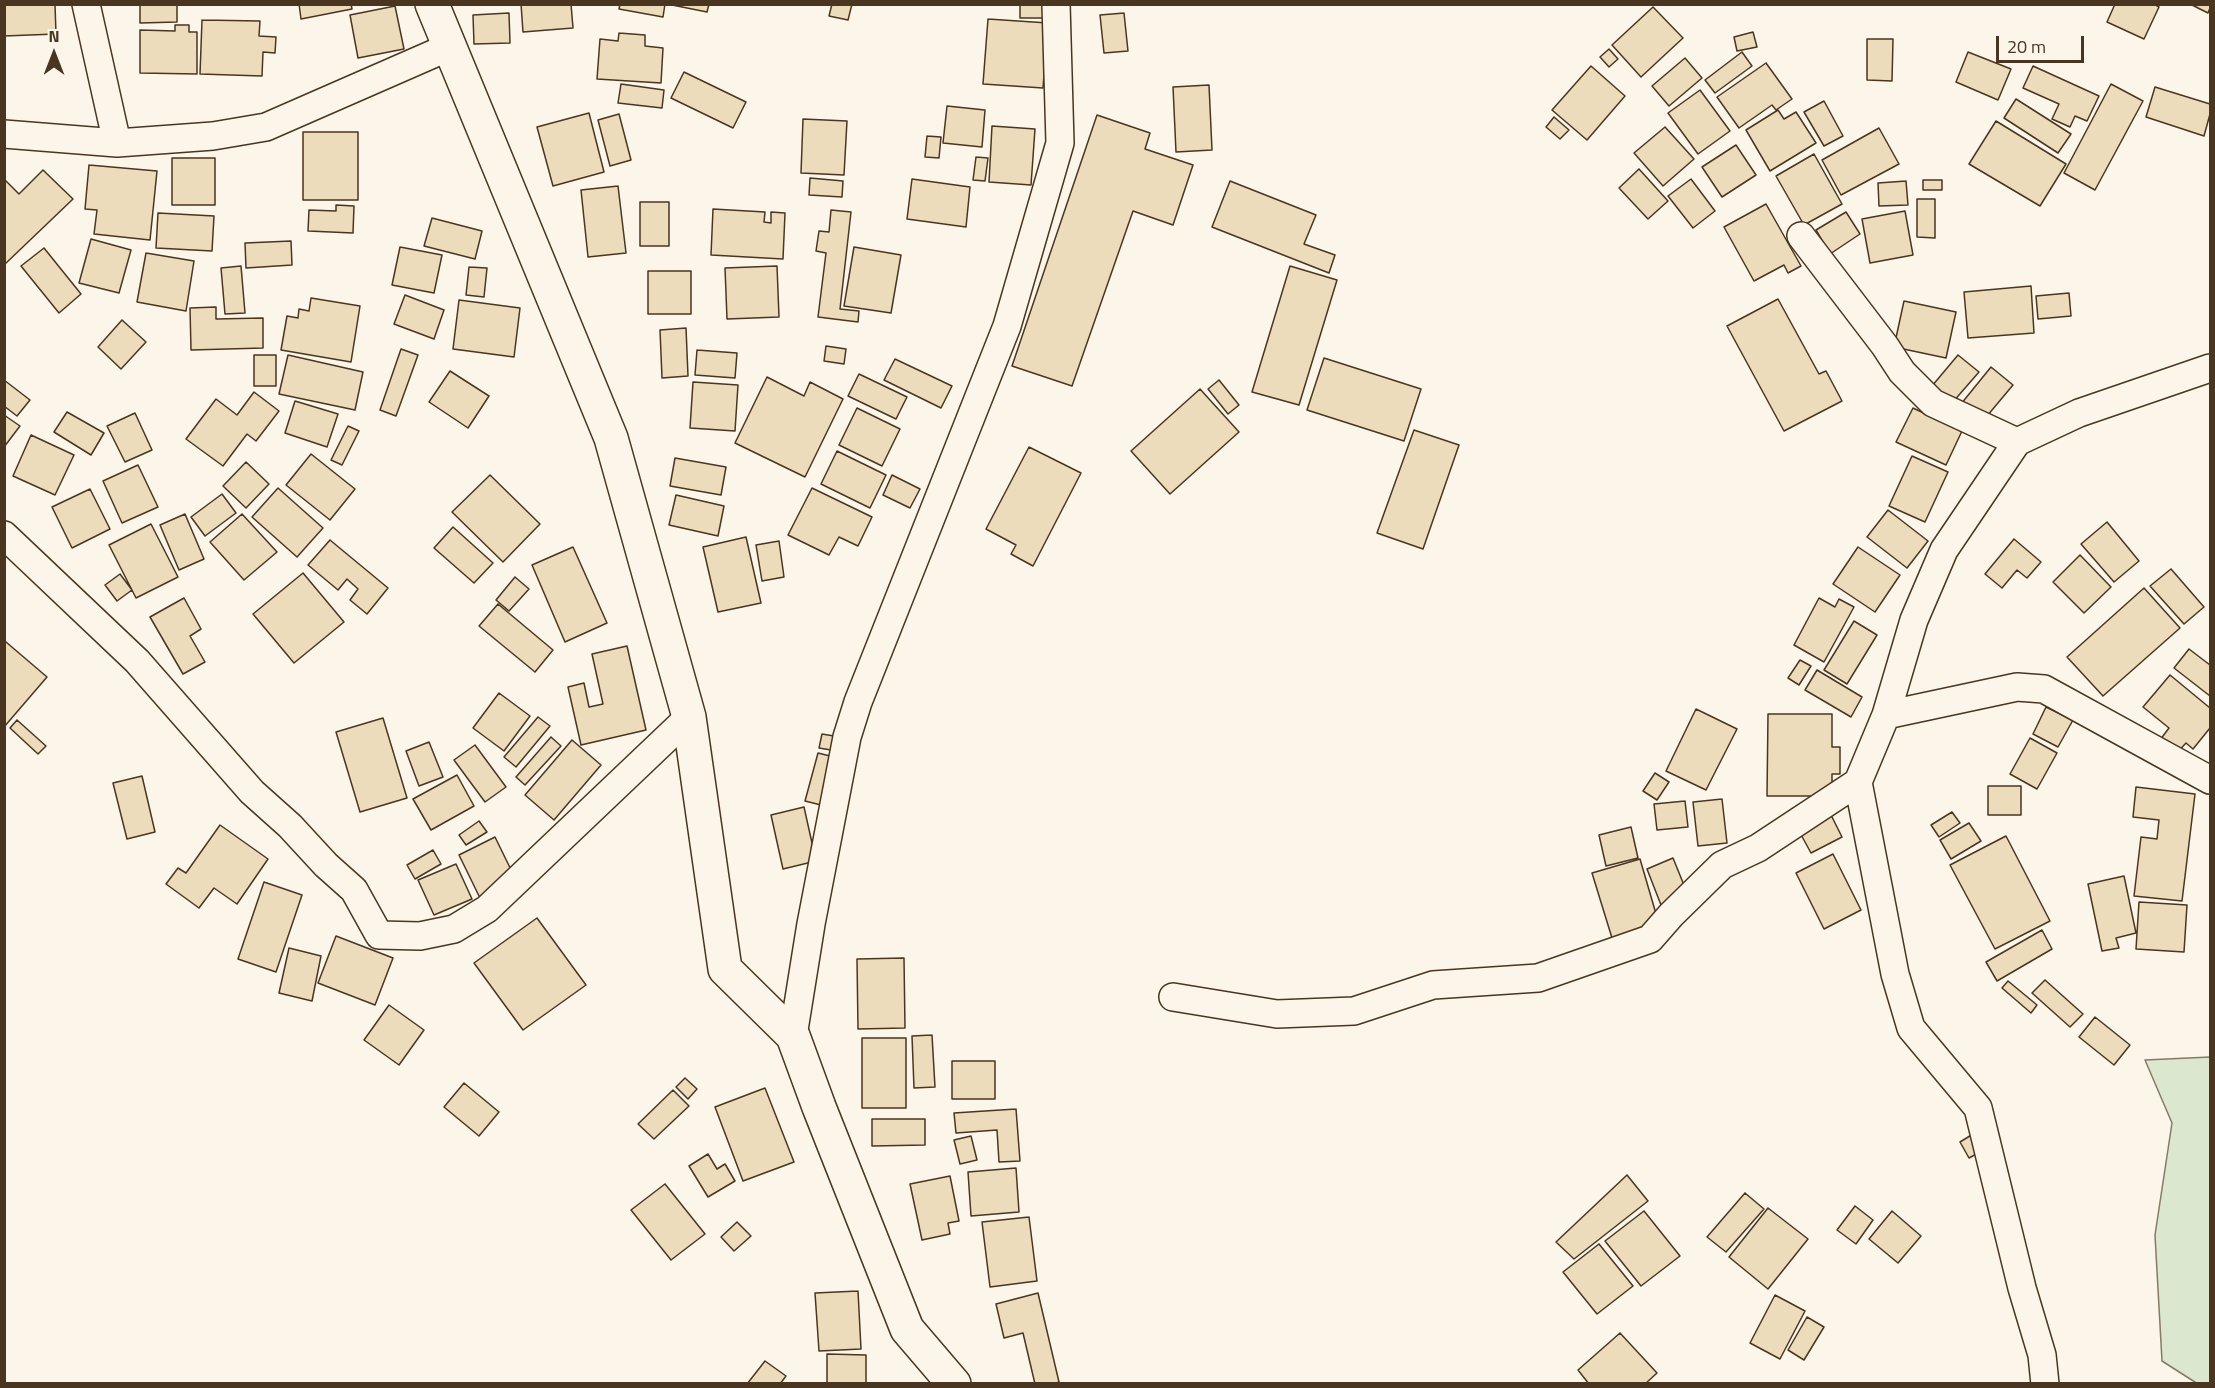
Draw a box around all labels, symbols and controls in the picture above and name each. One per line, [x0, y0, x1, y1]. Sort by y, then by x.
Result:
north arrow [24, 24, 84, 84]
text: N [48, 24, 60, 48]
scale bar [1999, 24, 2088, 62]
text: 20 m [2007, 33, 2046, 60]

